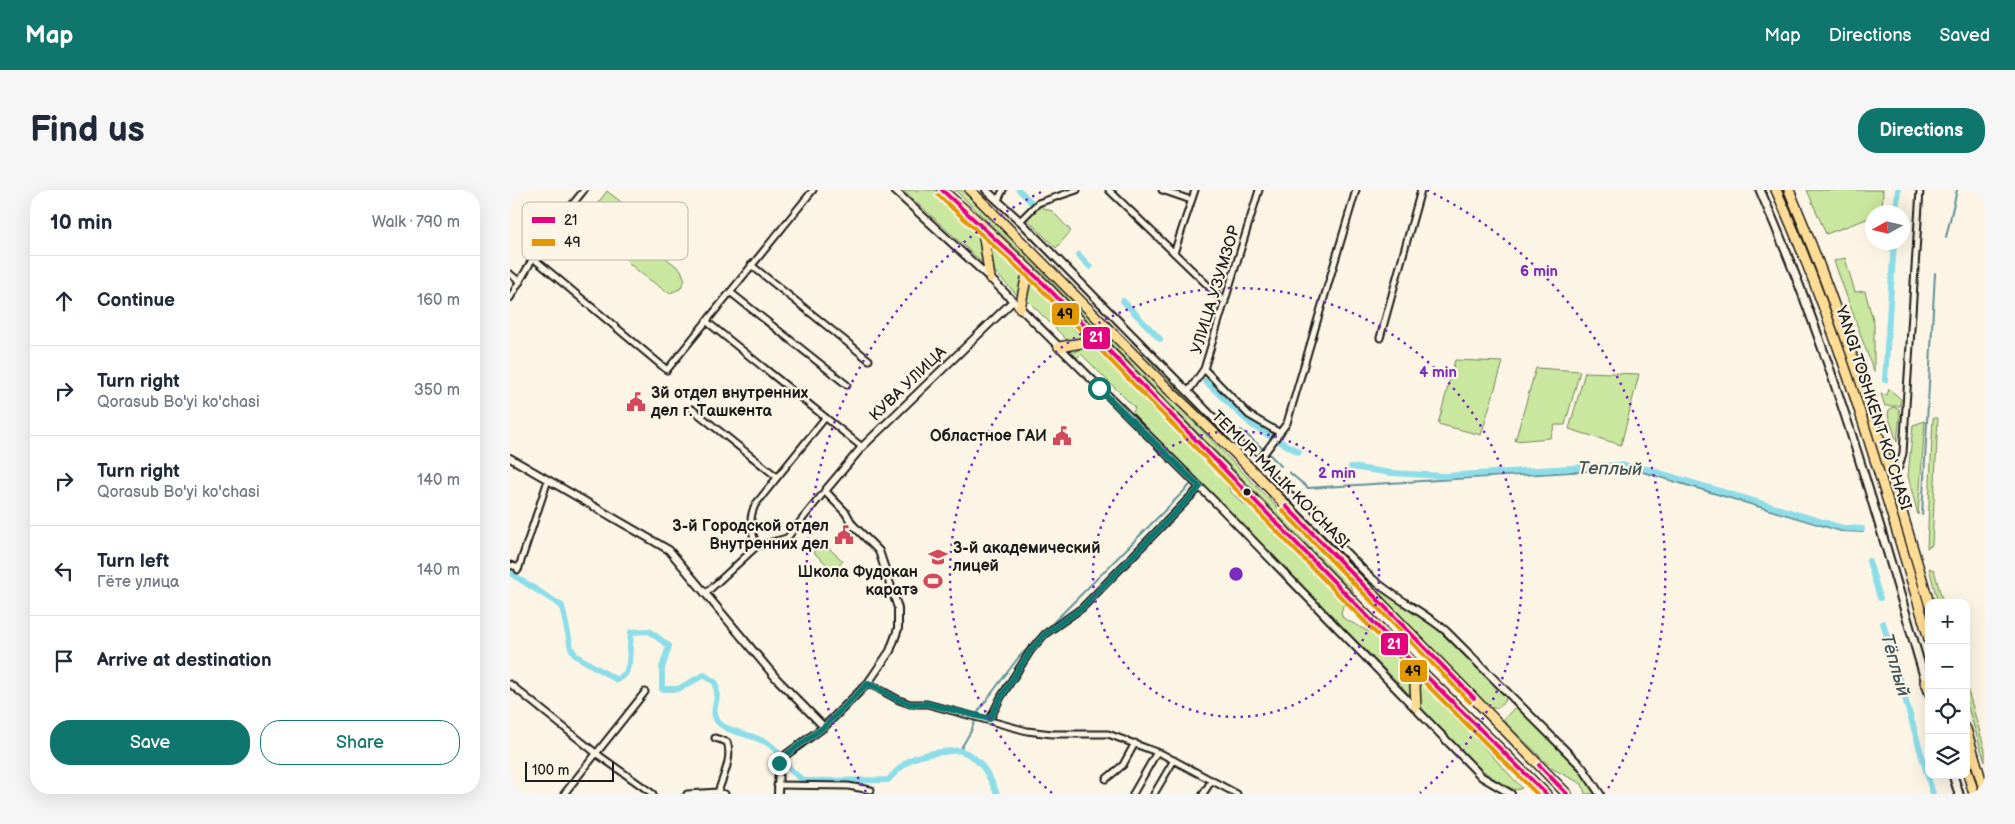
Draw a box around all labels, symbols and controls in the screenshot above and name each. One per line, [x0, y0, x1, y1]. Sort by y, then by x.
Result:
text: Map [25, 21, 73, 50]
text: Map [1765, 25, 1801, 46]
text: Directions [1829, 25, 1911, 46]
text: Saved [1939, 25, 1990, 46]
button: Directions [1858, 108, 1985, 153]
text: Find us [30, 109, 145, 152]
legend [522, 202, 688, 260]
north arrow [1865, 205, 1910, 250]
text: 10 min [50, 210, 112, 235]
text: 21 [564, 212, 577, 229]
text: Walk · 790 m [372, 213, 460, 232]
street label: УЛИЦА УЗУМЗОР [1187, 223, 1245, 357]
text: 49 [564, 234, 581, 251]
text: 6 min [1520, 262, 1558, 281]
icon: ahead [50, 287, 78, 315]
text: Continue [97, 289, 175, 312]
text: 160 m [417, 291, 460, 310]
line badge: 49 [1051, 302, 1080, 326]
street label: YANGI TOSHKENT KO‘CHASI [1831, 303, 1915, 513]
text: 49 [1057, 306, 1073, 323]
line badge: 21 [1082, 326, 1111, 350]
text: 21 [1089, 329, 1103, 346]
street label: КУВА УЛИЦА [866, 342, 951, 425]
text: 4 min [1419, 363, 1457, 382]
text: Turn right [97, 370, 180, 393]
icon: right [50, 377, 78, 405]
route start [1088, 377, 1111, 400]
text: 350 m [414, 381, 460, 400]
place label: 3й отдел внутренних дел г. Ташкента [650, 384, 809, 421]
public building icon: 3й отдел внутренних дел г. Ташкента [625, 391, 647, 413]
text: Qorasub Bo'yi ko'chasi [97, 393, 260, 412]
street label: TEMUR MALIK KO'CHASI [1207, 407, 1353, 553]
public building icon: Областное ГАИ [1051, 425, 1073, 447]
place label: Областное ГАИ [930, 427, 1047, 446]
water label: Теплый [1578, 458, 1642, 480]
text: Turn right [97, 460, 180, 483]
text: 2 min [1318, 464, 1356, 483]
icon: right [50, 467, 78, 495]
text: 140 m [417, 471, 460, 490]
text: Qorasub Bo'yi ko'chasi [97, 483, 260, 502]
unlabelled marker [1242, 487, 1252, 497]
place label: 3-й Городской отдел Внутренних дел [672, 517, 829, 554]
public building icon: 3-й Городской отдел Внутренних дел [833, 524, 855, 546]
place label: 3-й академический лицей [952, 539, 1100, 576]
school or university icon: 3-й академический лицей [927, 546, 949, 568]
text: Turn left [97, 550, 169, 573]
icon: left [50, 557, 78, 585]
text: 140 m [417, 561, 460, 580]
place label: Школа Фудокан каратэ [798, 563, 918, 600]
centre of rings [1227, 565, 1245, 583]
sports icon: Школа Фудокан каратэ [922, 570, 944, 592]
text: Гёте улица [97, 573, 180, 592]
map controls [1925, 599, 1970, 779]
button: + [1925, 599, 1970, 644]
water label: Тёплый [1876, 631, 1914, 699]
line badge: 21 [1380, 632, 1409, 656]
text: 21 [1387, 636, 1401, 653]
button: − [1925, 644, 1970, 689]
icon: arrive [50, 647, 78, 675]
text: Arrive at destination [97, 649, 272, 672]
line badge: 49 [1399, 659, 1428, 683]
text: 49 [1405, 663, 1421, 680]
button: locate [1925, 689, 1970, 734]
button: Save [50, 720, 250, 765]
button: Share [260, 720, 460, 765]
button: layers [1925, 734, 1970, 779]
route end [768, 752, 791, 775]
scale bar [525, 759, 614, 782]
text: 100 m [532, 762, 569, 779]

